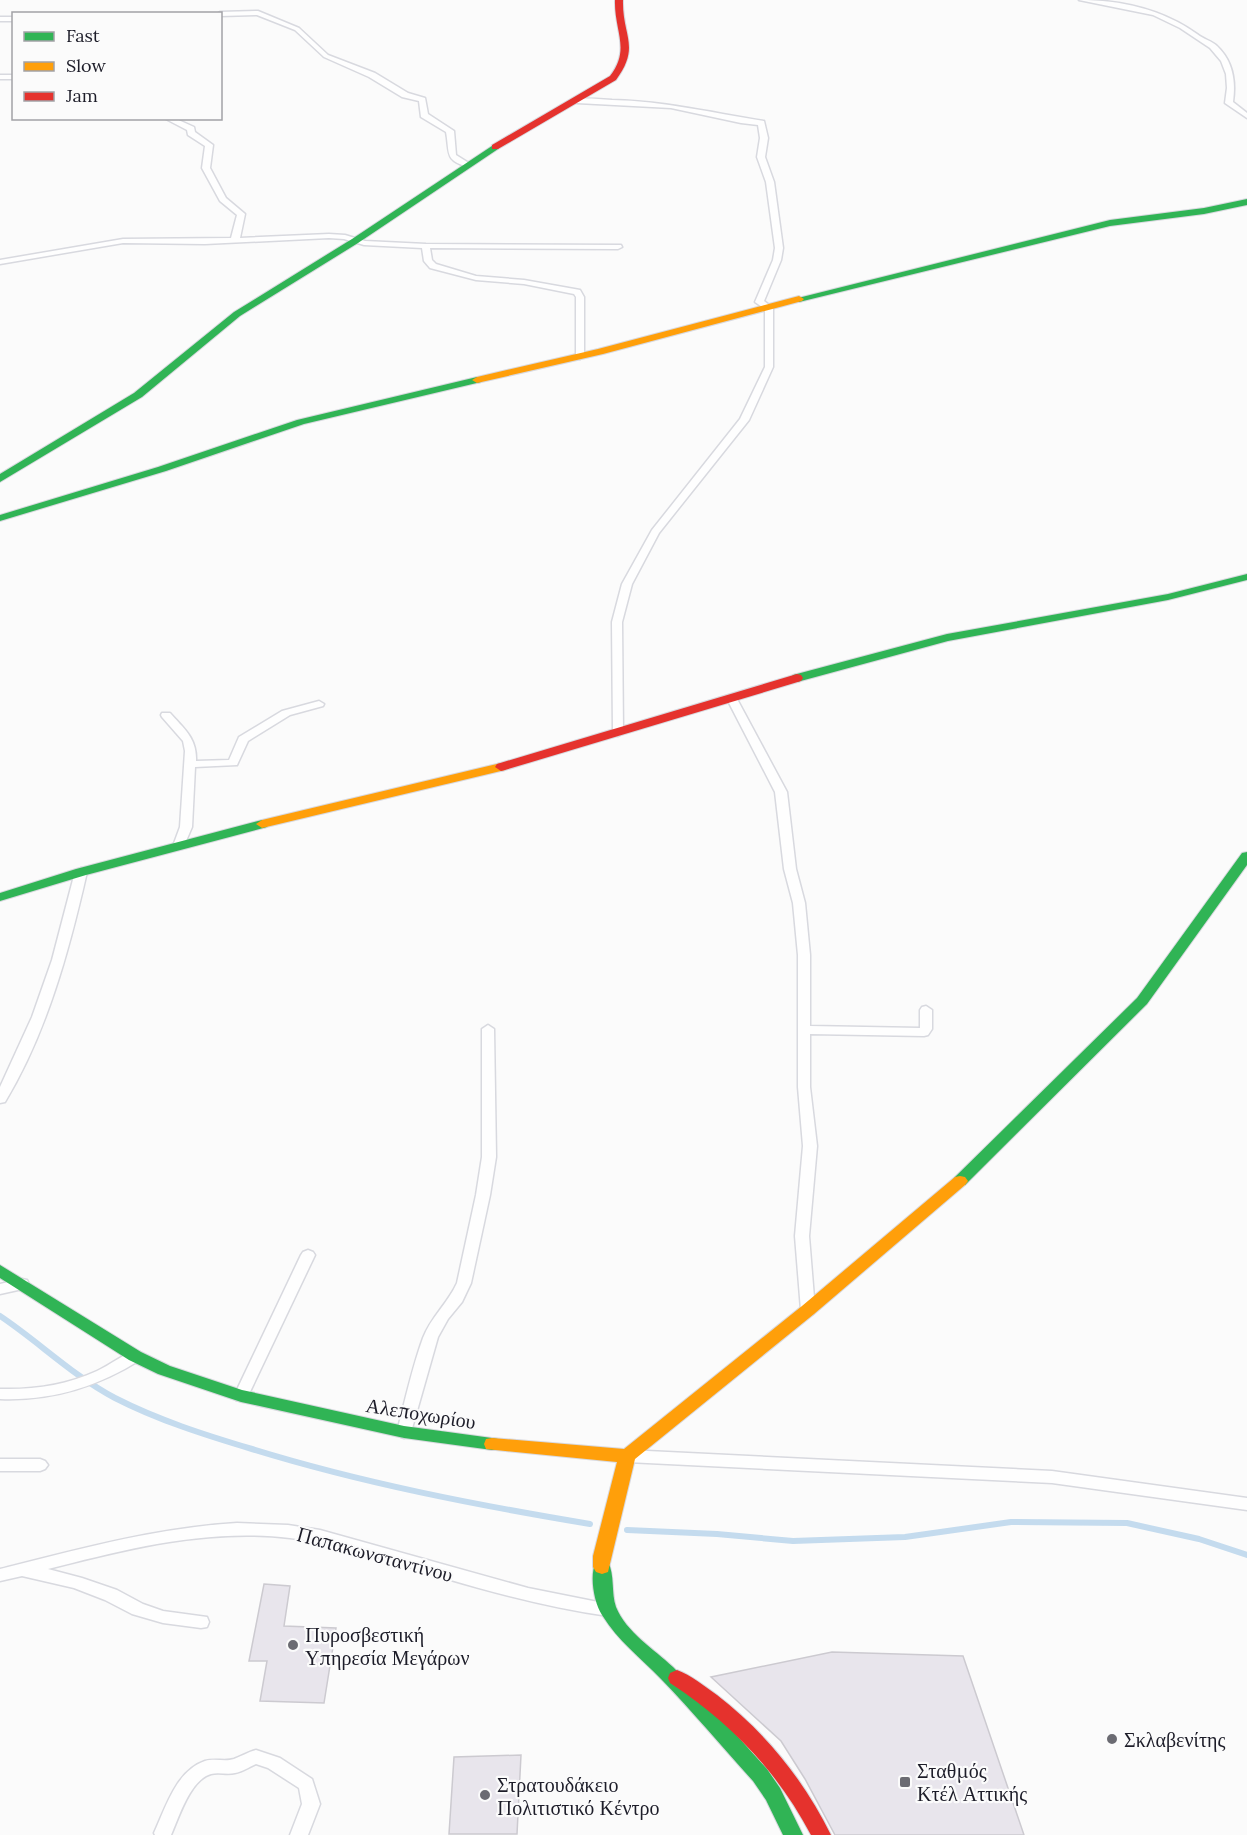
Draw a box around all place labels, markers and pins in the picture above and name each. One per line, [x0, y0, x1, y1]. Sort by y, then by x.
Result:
place label: Πυροσβεστική Υπηρεσία Μεγάρων [305, 1622, 469, 1670]
marker: Πυροσβεστική Υπηρεσία Μεγάρων [286, 1638, 300, 1652]
place label: Σκλαβενίτης [1124, 1727, 1225, 1752]
marker: Σκλαβενίτης [1105, 1732, 1119, 1746]
place label: Σταθμός Κτέλ Αττικής [917, 1758, 1027, 1806]
place label: Στρατουδάκειο Πολιτιστικό Κέντρο [497, 1772, 659, 1820]
marker: Σταθμός Κτέλ Αττικής [898, 1775, 912, 1789]
marker: Στρατουδάκειο Πολιτιστικό Κέντρο [478, 1788, 492, 1802]

